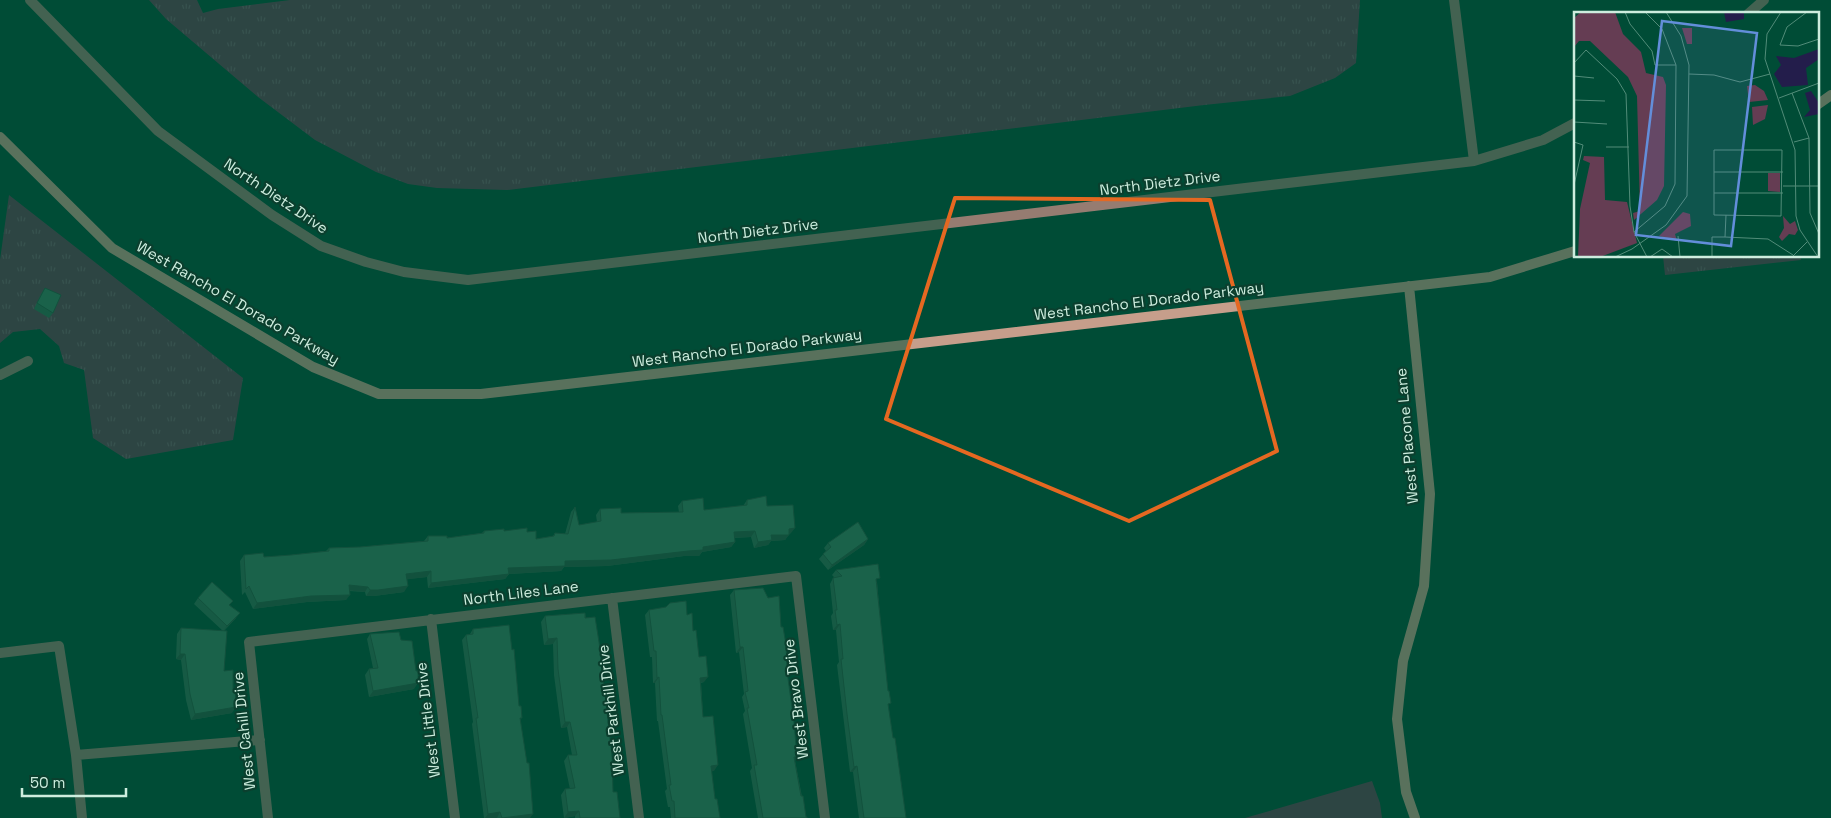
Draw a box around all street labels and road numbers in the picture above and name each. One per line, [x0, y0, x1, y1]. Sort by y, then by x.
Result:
street label: North Dietz Drive [221, 154, 332, 238]
street label: North Dietz Drive [1098, 166, 1222, 199]
street label: North Dietz Drive [696, 214, 820, 247]
street label: West Rancho El Dorado Parkway [133, 236, 343, 369]
street label: West Rancho El Dorado Parkway [1033, 277, 1265, 324]
street label: West Rancho El Dorado Parkway [631, 324, 863, 371]
street label: West Placone Lane [1391, 367, 1422, 505]
street label: North Liles Lane [462, 576, 580, 609]
street label: West Bravo Drive [779, 638, 812, 760]
street label: West Parkhill Drive [593, 644, 628, 776]
street label: West Little Drive [411, 661, 444, 779]
street label: West Cahill Drive [228, 671, 259, 791]

